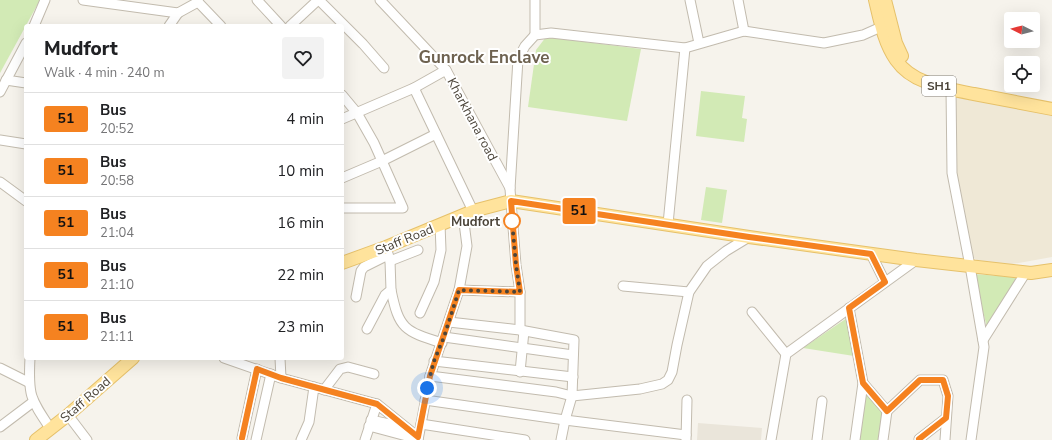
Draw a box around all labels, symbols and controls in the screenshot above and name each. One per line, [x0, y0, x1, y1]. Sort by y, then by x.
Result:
north arrow [1004, 12, 1040, 48]
map controls [1004, 12, 1040, 92]
text: Mudfort [44, 36, 118, 62]
button: heart [282, 37, 324, 79]
district label: Gunrock Enclave [418, 46, 550, 69]
button: locate [1004, 56, 1040, 92]
text: Walk · 4 min · 240 m [44, 64, 165, 82]
street label: Kharkhana road [443, 75, 502, 164]
road number: SH1 [922, 76, 956, 96]
text: Bus [100, 100, 126, 120]
text: 51 [58, 109, 74, 128]
text: 4 min [286, 109, 324, 129]
text: 20:52 [100, 120, 134, 138]
text: Bus [100, 152, 126, 172]
text: 51 [58, 161, 74, 180]
text: 10 min [277, 161, 324, 181]
text: 20:58 [100, 172, 134, 190]
line badge: 51 [561, 198, 597, 224]
text: 51 [571, 201, 587, 220]
text: Bus [100, 204, 126, 224]
marker: Mudfort [503, 212, 521, 230]
text: 51 [58, 213, 74, 232]
text: 16 min [277, 213, 324, 233]
place label: Mudfort [451, 213, 501, 231]
street label: Staff Road [373, 220, 436, 260]
text: 21:04 [100, 224, 134, 242]
text: Bus [100, 256, 126, 276]
text: 51 [58, 265, 74, 284]
text: 22 min [277, 265, 324, 285]
text: 21:10 [100, 276, 134, 294]
text: Bus [100, 308, 126, 328]
text: 51 [58, 317, 74, 336]
text: 23 min [277, 317, 324, 337]
text: 21:11 [100, 328, 134, 346]
street label: Staff Road [57, 373, 115, 427]
your location [417, 378, 437, 398]

